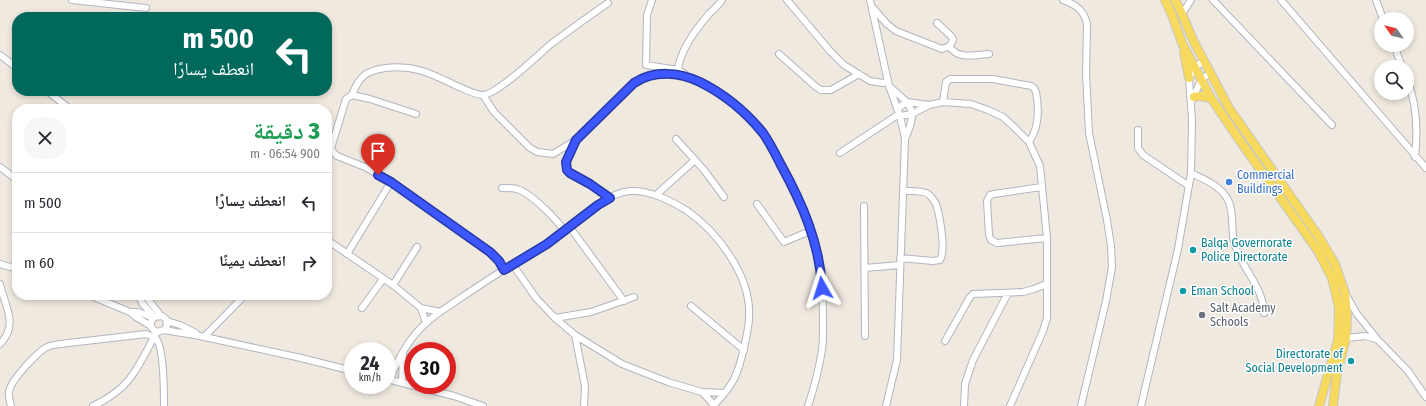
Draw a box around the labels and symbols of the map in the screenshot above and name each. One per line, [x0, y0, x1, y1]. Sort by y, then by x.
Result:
north arrow [1374, 12, 1414, 52]
pin [361, 134, 395, 175]
place label: Commercial Buildings [1237, 168, 1295, 196]
marker: Commercial Buildings [1224, 177, 1234, 187]
place label: Balqa Governorate Police Directorate [1201, 236, 1292, 264]
marker: Balqa Governorate Police Directorate [1188, 245, 1198, 255]
position arrow [801, 267, 843, 309]
place label: Eman School [1191, 284, 1254, 298]
marker: Eman School [1178, 286, 1188, 296]
place label: Salt Academy Schools [1210, 301, 1276, 329]
marker: Salt Academy Schools [1197, 310, 1207, 320]
speed limit sign: 30 [404, 342, 456, 394]
place label: Directorate of Social Development [1246, 347, 1344, 375]
marker: Directorate of Social Development [1346, 356, 1356, 366]

